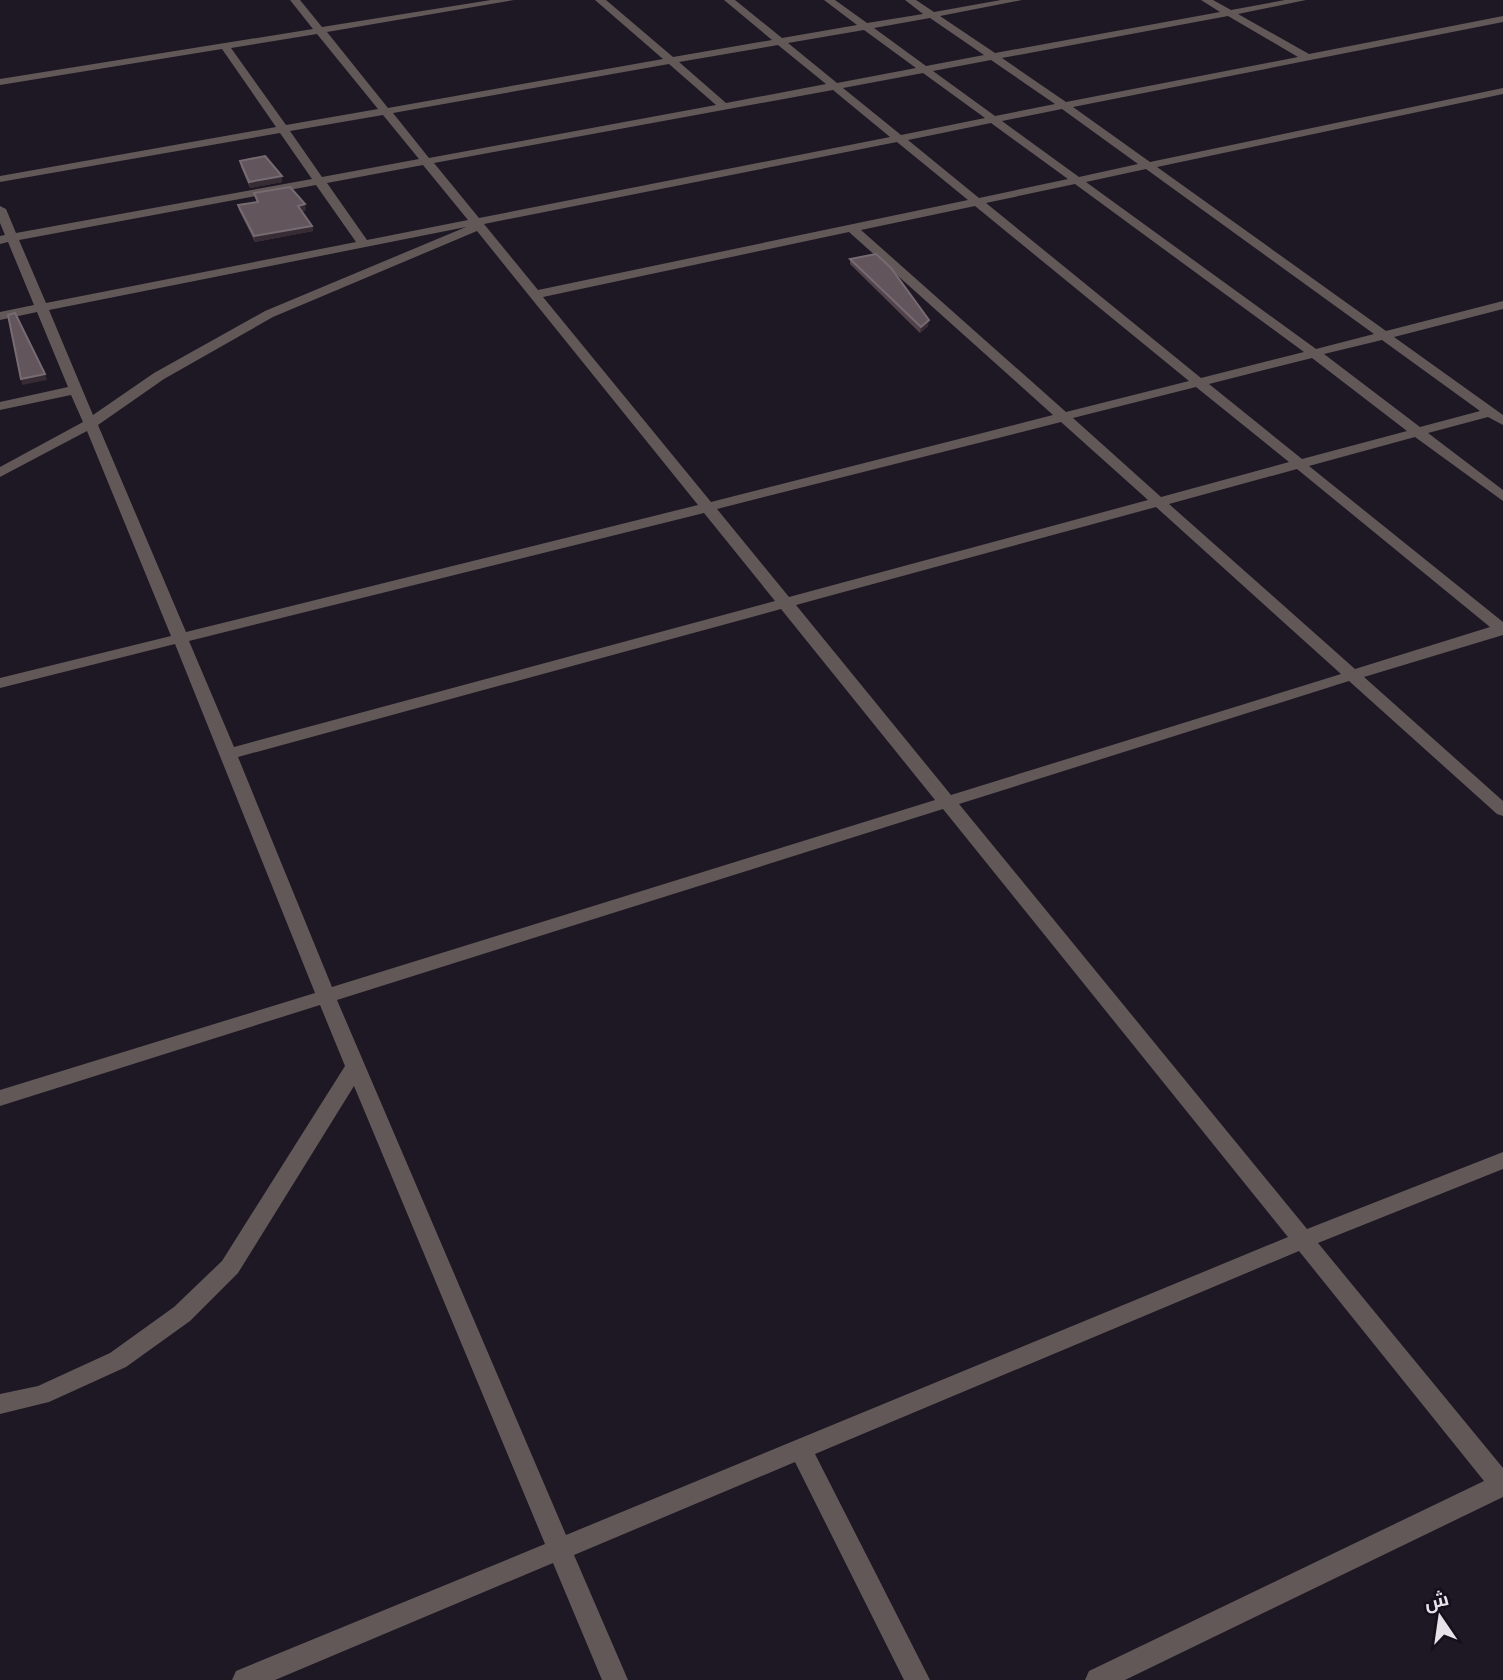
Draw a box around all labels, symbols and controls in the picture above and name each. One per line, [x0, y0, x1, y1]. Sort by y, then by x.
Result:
north arrow [1405, 1582, 1475, 1652]
text: ش [1422, 1588, 1451, 1615]

